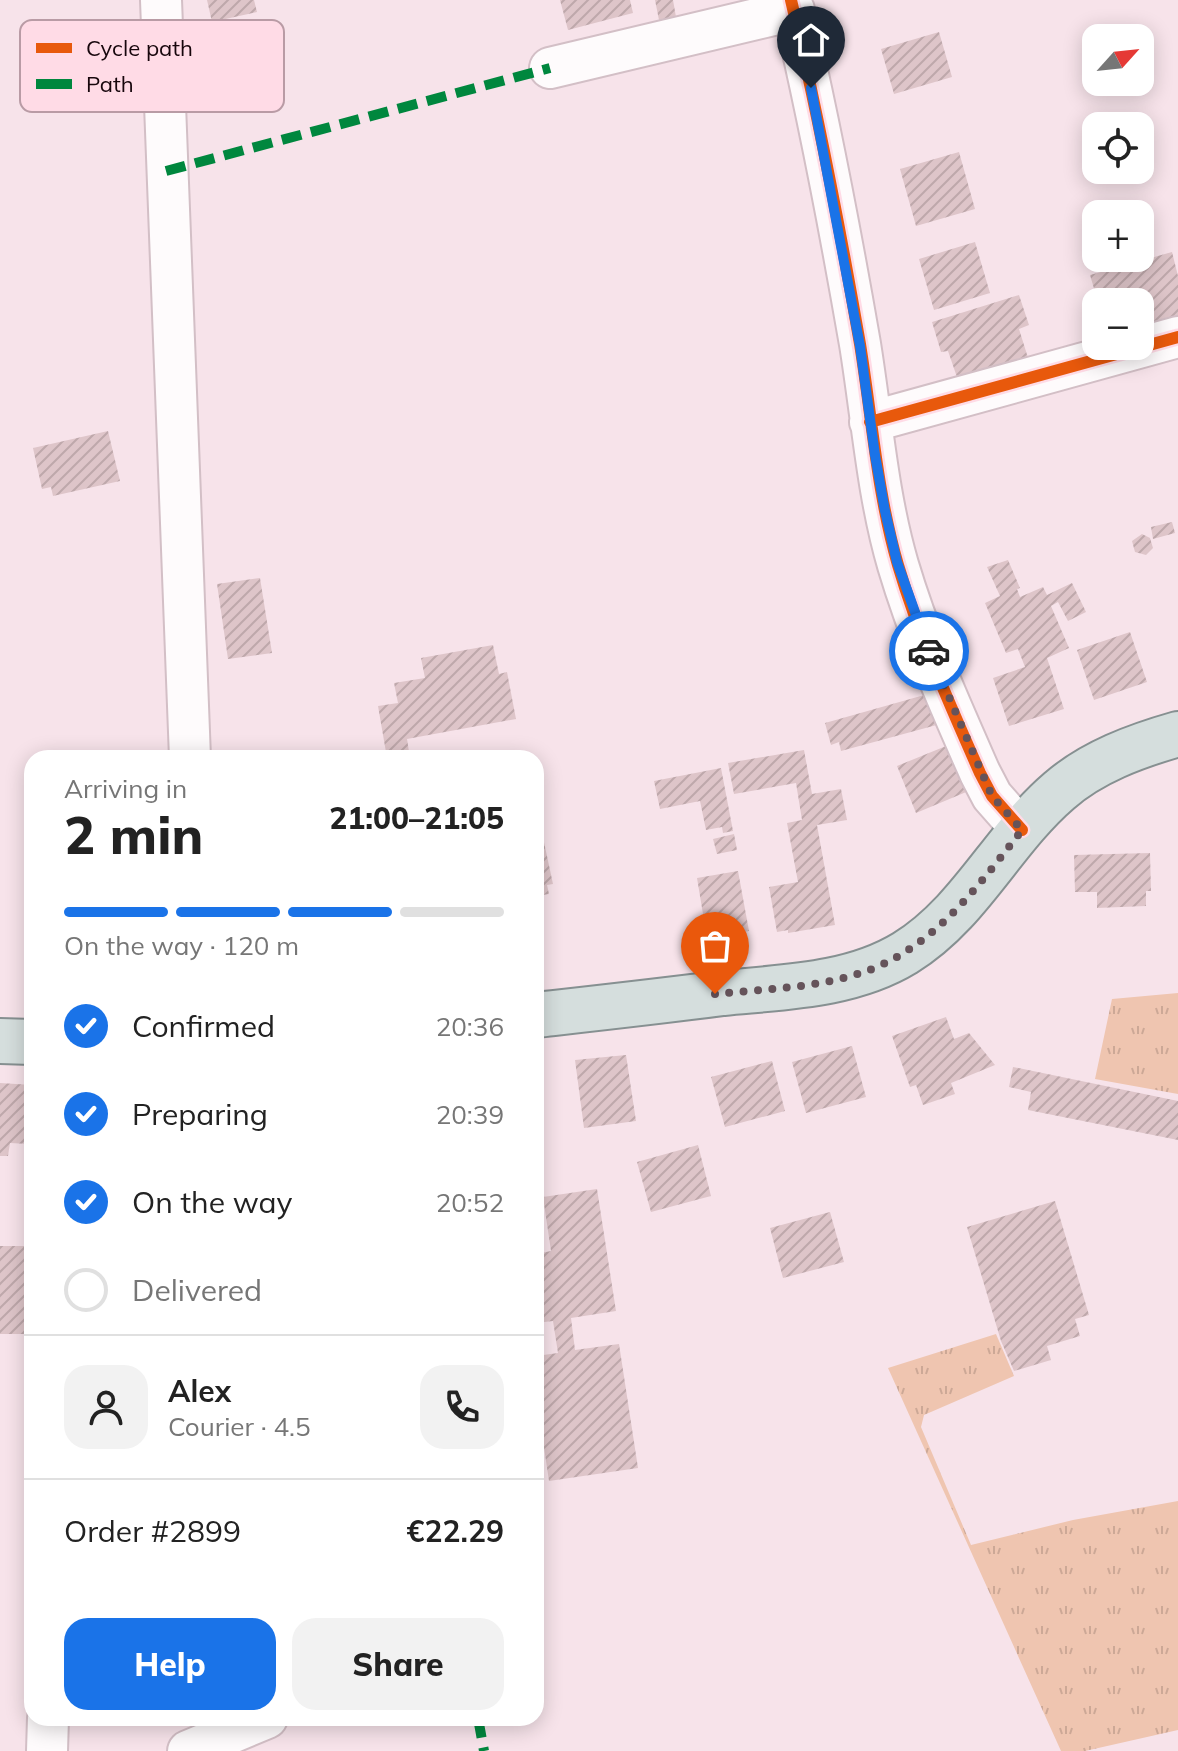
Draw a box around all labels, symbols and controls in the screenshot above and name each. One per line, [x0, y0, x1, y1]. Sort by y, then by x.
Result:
pin [777, 6, 845, 88]
icon: home [789, 18, 833, 62]
legend [20, 20, 284, 112]
north arrow [1082, 24, 1154, 96]
map controls [1082, 24, 1154, 360]
text: Cycle path [86, 34, 193, 62]
text: Path [86, 70, 134, 98]
button: locate [1082, 112, 1154, 184]
button: + [1082, 200, 1154, 272]
button: − [1082, 288, 1154, 360]
courier [889, 611, 969, 691]
icon: car [907, 629, 951, 673]
text: Arriving in [64, 772, 187, 805]
text: 21:00–21:05 [329, 799, 504, 837]
text: 2 min [64, 802, 203, 867]
pin [681, 912, 749, 994]
icon: bag [693, 924, 737, 968]
text: On the way · 120 m [64, 929, 299, 962]
icon: check [64, 1004, 108, 1048]
text: Confirmed [132, 1007, 275, 1045]
text: 20:36 [436, 1010, 504, 1043]
icon: check [64, 1092, 108, 1136]
text: Preparing [132, 1095, 268, 1133]
text: 20:39 [436, 1098, 504, 1131]
icon: check [64, 1180, 108, 1224]
text: On the way [132, 1183, 292, 1221]
text: 20:52 [436, 1186, 504, 1219]
text: Delivered [132, 1271, 262, 1309]
button: person [64, 1365, 148, 1449]
button: phone [420, 1365, 504, 1449]
text: Alex [168, 1372, 231, 1410]
text: Courier · 4.5 [168, 1410, 311, 1443]
text: Order #2899 [64, 1512, 241, 1550]
text: €22.29 [407, 1512, 504, 1550]
button: Help [64, 1618, 276, 1710]
button: Share [292, 1618, 504, 1710]

